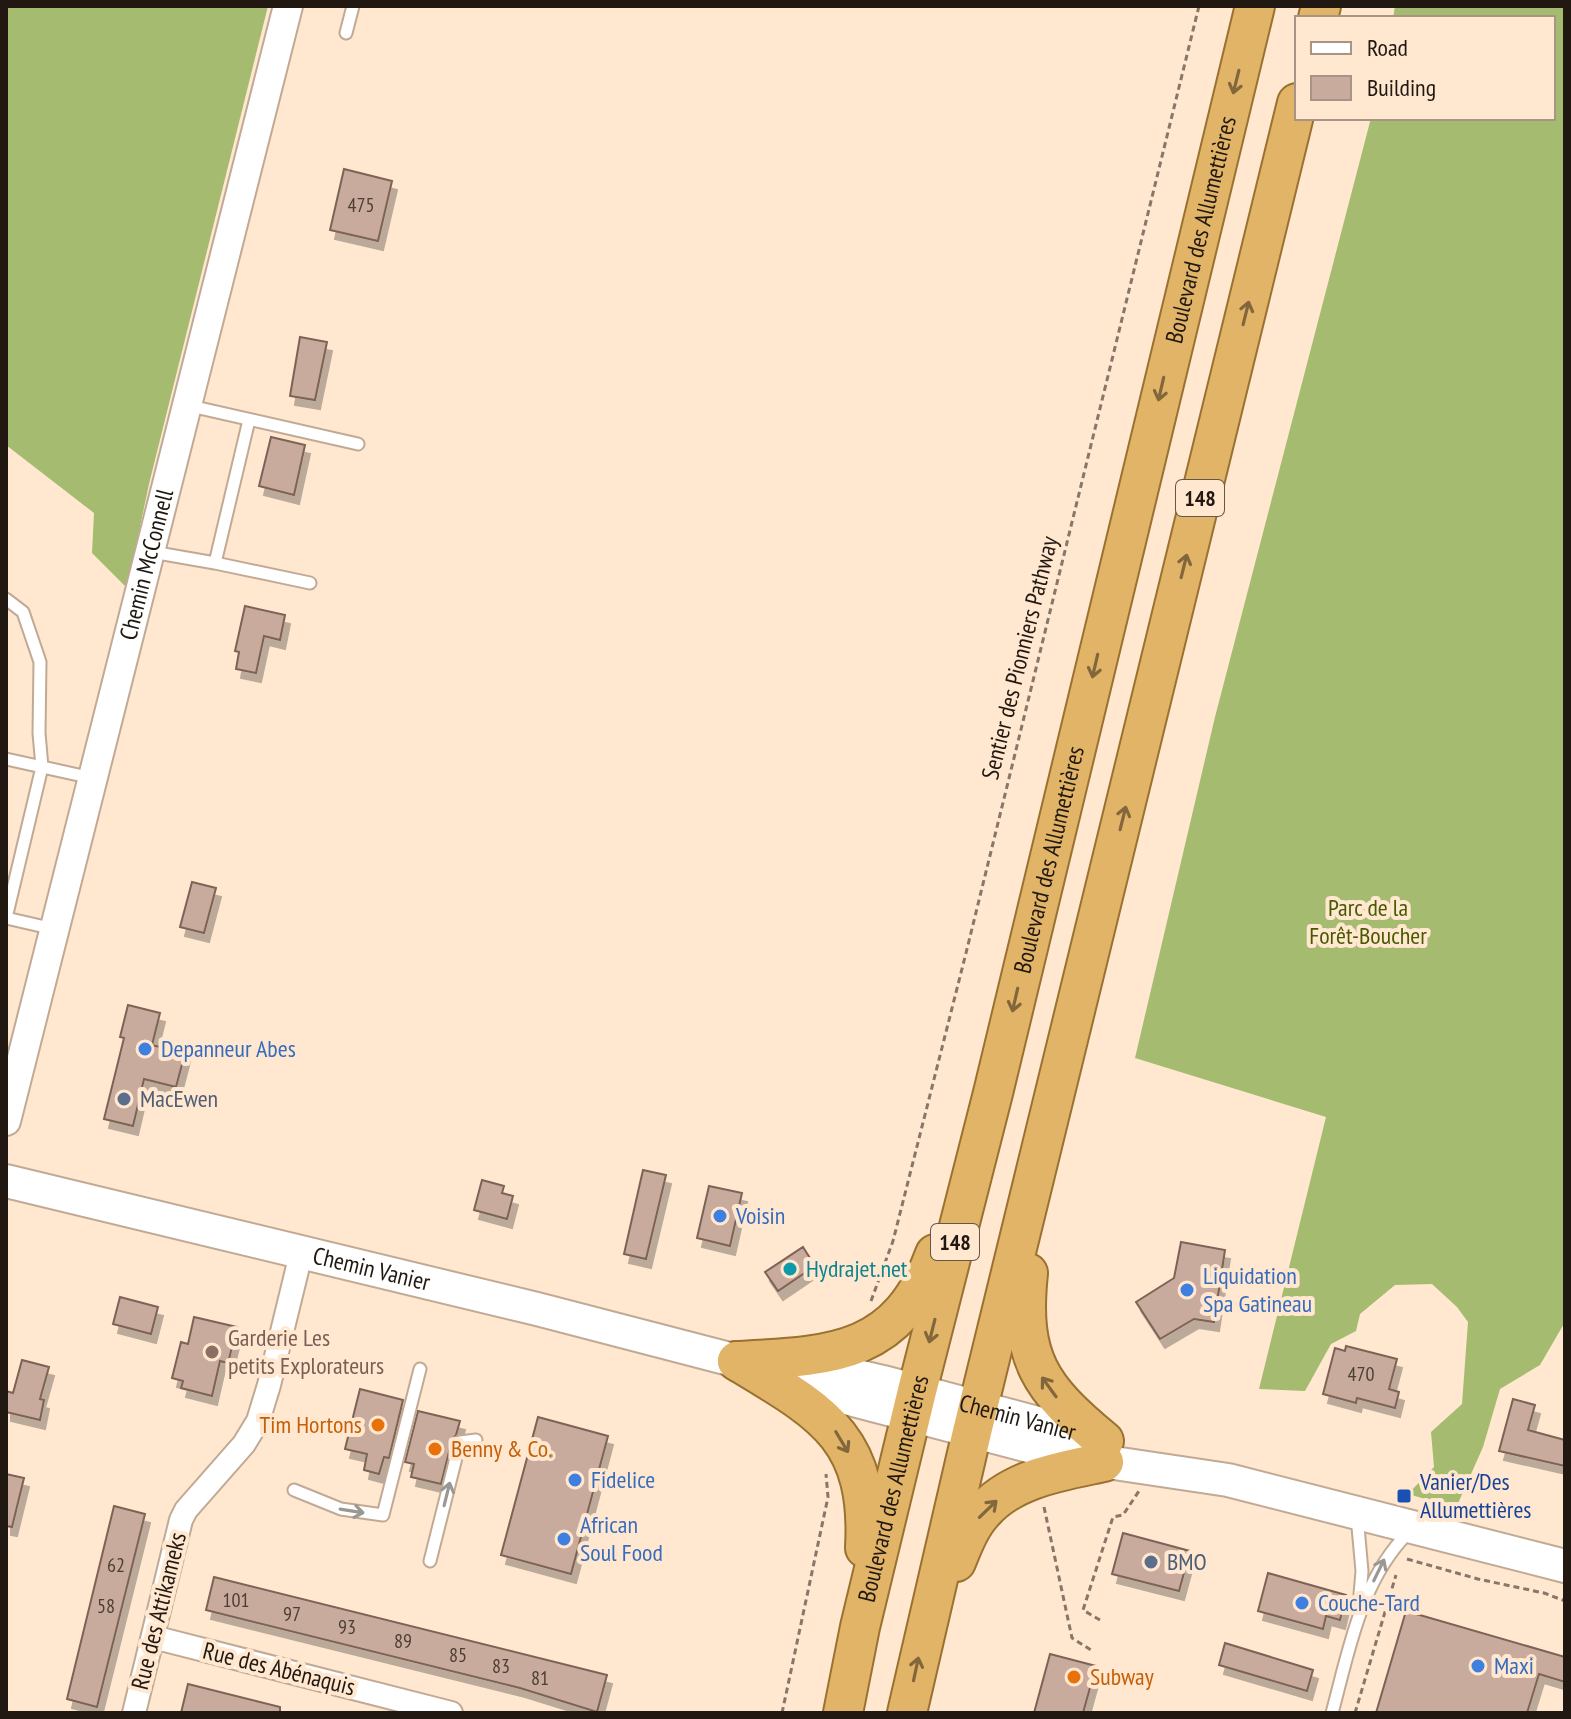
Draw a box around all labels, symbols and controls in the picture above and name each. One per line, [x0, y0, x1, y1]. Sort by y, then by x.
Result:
legend [1295, 16, 1555, 120]
text: Road [1367, 32, 1408, 63]
one-way arrow [1228, 68, 1243, 94]
text: Building [1367, 72, 1436, 103]
street label: Boulevard des Allumettières [1158, 113, 1243, 346]
house number: 475 [348, 192, 375, 218]
one-way arrow [1239, 301, 1254, 326]
one-way arrow [1153, 375, 1168, 401]
road number: 148 [1176, 480, 1224, 516]
street label: Chemin McConnell [112, 485, 180, 643]
street label: Sentier des Pionniers Pathway [974, 533, 1065, 783]
one-way arrow [1177, 553, 1192, 579]
one-way arrow [1087, 652, 1102, 678]
street label: Boulevard des Allumettières [1006, 743, 1091, 976]
one-way arrow [1116, 806, 1131, 832]
park label: Parc de la Forêt-Boucher [1309, 892, 1427, 951]
one-way arrow [1007, 987, 1022, 1013]
place label: Depanneur Abes [161, 1033, 296, 1064]
marker: Depanneur Abes [136, 1040, 154, 1058]
place label: MacEwen [140, 1083, 218, 1114]
marker: MacEwen [115, 1090, 133, 1108]
place label: Voisin [735, 1200, 785, 1231]
marker: Voisin [711, 1207, 729, 1225]
road number: 148 [931, 1224, 979, 1260]
street label: Chemin Vanier [310, 1240, 434, 1298]
place label: Hydrajet.net [806, 1253, 908, 1284]
marker: Hydrajet.net [781, 1260, 799, 1278]
place label: Liquidation Spa Gatineau [1203, 1260, 1312, 1319]
marker: Liquidation Spa Gatineau [1178, 1281, 1196, 1299]
one-way arrow [924, 1318, 939, 1344]
place label: Garderie Les petits Explorateurs [228, 1322, 384, 1381]
marker: Garderie Les petits Explorateurs [203, 1343, 221, 1361]
house number: 470 [1348, 1361, 1375, 1387]
street label: Boulevard des Allumettières [851, 1372, 935, 1605]
one-way arrow [1041, 1376, 1057, 1398]
street label: Chemin Vanier [956, 1387, 1080, 1448]
place label: Tim Hortons [260, 1409, 362, 1440]
marker: Tim Hortons [369, 1416, 387, 1434]
one-way arrow [834, 1430, 850, 1453]
place label: Benny & Co. [451, 1433, 552, 1464]
marker: Benny & Co. [426, 1440, 444, 1458]
place label: Fidelice [591, 1464, 655, 1495]
place label: Vanier/Des Allumettières [1419, 1466, 1531, 1525]
marker: Fidelice [566, 1471, 584, 1489]
one-way arrow [441, 1481, 456, 1507]
marker: Vanier/Des Allumettières [1395, 1487, 1413, 1505]
one-way arrow [978, 1499, 998, 1518]
one-way arrow [339, 1504, 365, 1519]
place label: African Soul Food [580, 1509, 663, 1568]
street label: Rue des Attikameks [124, 1529, 193, 1693]
marker: African Soul Food [555, 1530, 573, 1548]
place label: BMO [1167, 1546, 1207, 1577]
house number: 62 [107, 1552, 125, 1578]
marker: BMO [1142, 1553, 1160, 1571]
one-way arrow [1373, 1559, 1388, 1582]
house number: 101 [223, 1587, 250, 1613]
place label: Couche-Tard [1318, 1587, 1420, 1618]
house number: 58 [97, 1593, 115, 1619]
marker: Couche-Tard [1293, 1594, 1311, 1612]
house number: 97 [283, 1601, 301, 1627]
house number: 93 [338, 1614, 356, 1640]
house number: 89 [394, 1628, 412, 1654]
street label: Rue des Abénaquis [200, 1635, 358, 1702]
house number: 85 [449, 1642, 467, 1668]
place label: Maxi [1494, 1650, 1534, 1681]
house number: 83 [492, 1653, 510, 1679]
one-way arrow [909, 1657, 924, 1683]
marker: Maxi [1469, 1657, 1487, 1675]
place label: Subway [1090, 1661, 1154, 1692]
house number: 81 [531, 1665, 549, 1691]
marker: Subway [1065, 1668, 1083, 1686]

